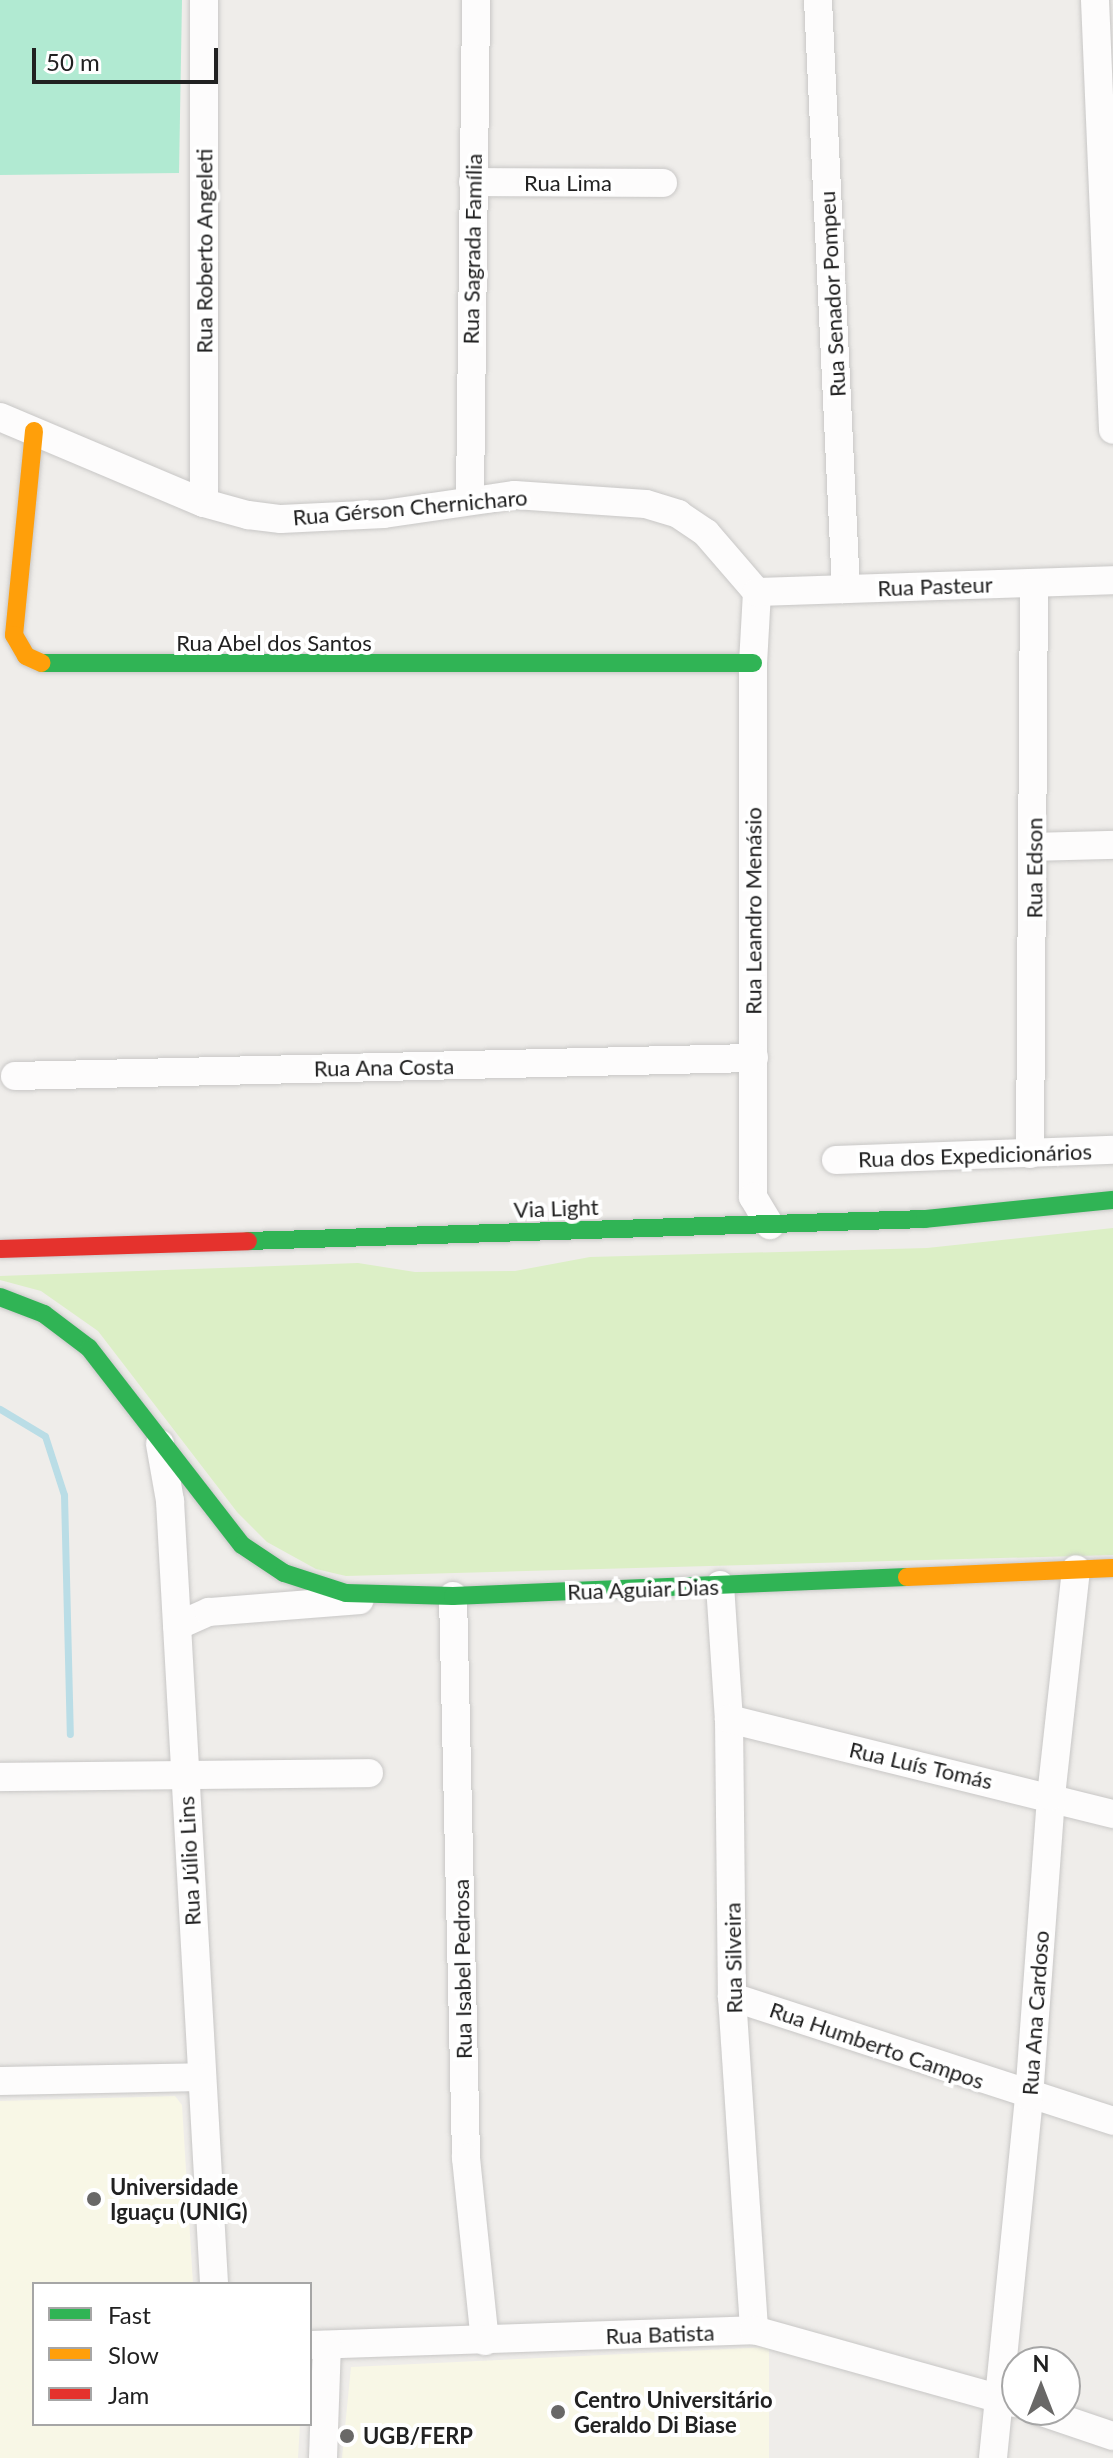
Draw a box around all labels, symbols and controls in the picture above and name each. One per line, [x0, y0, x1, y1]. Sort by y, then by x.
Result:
scale bar [36, 32, 222, 82]
text: 50 m [46, 47, 100, 76]
street label: Rua Roberto Angeleti [191, 148, 217, 354]
street label: Rua Sagrada Família [457, 153, 487, 345]
street label: Rua Lima [524, 170, 612, 196]
street label: Rua Senador Pompeu [813, 190, 851, 398]
street label: Rua Gérson Chernicharo [292, 484, 528, 530]
street label: Rua Pasteur [877, 571, 993, 601]
street label: Rua Abel dos Santos [176, 630, 372, 656]
street label: Rua Leandro Menásio [740, 807, 766, 1015]
street label: Rua Edson [1021, 817, 1047, 919]
street label: Rua Ana Costa [313, 1053, 455, 1081]
street label: Rua dos Expedicionários [858, 1138, 1092, 1172]
street label: Via Light [513, 1193, 599, 1223]
street label: Rua Aguiar Dias [566, 1573, 720, 1605]
street label: Rua Luís Tomás [846, 1736, 996, 1794]
street label: Rua Júlio Lins [172, 1795, 206, 1927]
street label: Rua Isabel Pedrosa [447, 1879, 477, 2059]
street label: Rua Silveira [719, 1902, 747, 2014]
street label: Rua Ana Cardoso [1016, 1929, 1054, 2097]
street label: Rua Humberto Campos [766, 1996, 988, 2094]
place label: Universidade Iguaçu (UNIG) [110, 2173, 248, 2224]
marker: Universidade Iguaçu (UNIG) [85, 2190, 103, 2208]
legend [32, 2282, 312, 2426]
text: Fast [108, 2300, 151, 2329]
street label: Rua Batista [605, 2319, 715, 2349]
text: Slow [108, 2340, 159, 2369]
north arrow [1001, 2346, 1081, 2426]
text: N [1033, 2350, 1049, 2377]
text: Jam [108, 2380, 149, 2409]
place label: Centro Universitário Geraldo Di Biase [574, 2386, 773, 2438]
marker: Centro Universitário Geraldo Di Biase [549, 2403, 567, 2421]
place label: UGB/FERP [363, 2423, 473, 2449]
marker: UGB/FERP [338, 2427, 356, 2445]

